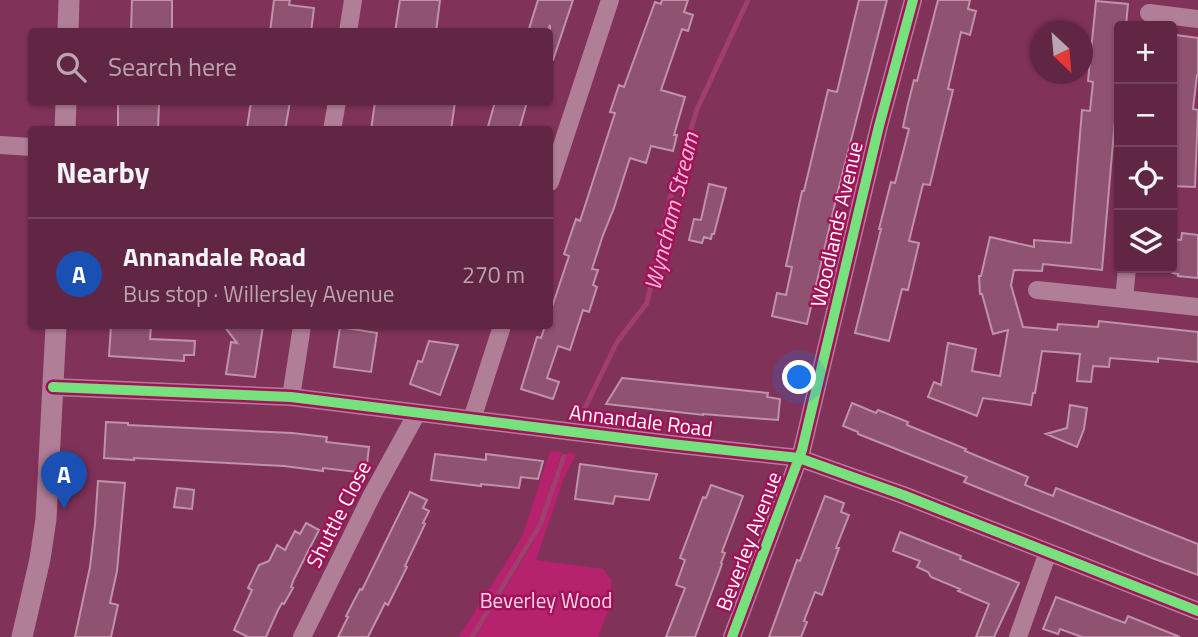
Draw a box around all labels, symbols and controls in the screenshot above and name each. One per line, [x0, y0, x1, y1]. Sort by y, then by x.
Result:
north arrow [1030, 21, 1093, 84]
map controls [1114, 21, 1177, 273]
button: + [1114, 21, 1177, 84]
search box [28, 28, 553, 105]
text: Search here [108, 47, 237, 86]
icon: search [52, 48, 90, 86]
button: − [1114, 84, 1177, 147]
water label: Wyncham Stream [634, 127, 708, 294]
street label: Woodlands Avenue [801, 138, 871, 310]
button: locate [1114, 147, 1177, 210]
text: Nearby [56, 149, 149, 195]
button: layers [1114, 210, 1177, 273]
text: Annandale Road [123, 237, 306, 276]
text: A [72, 257, 86, 292]
text: 270 m [462, 257, 525, 292]
text: Bus stop · Willersley Avenue [123, 276, 394, 311]
your location [782, 360, 816, 394]
street label: Annandale Road [568, 395, 714, 445]
pin: A [41, 451, 87, 509]
street label: Shuttle Close [297, 455, 379, 573]
street label: Beverley Avenue [707, 467, 789, 615]
park label: Beverley Wood [480, 584, 612, 616]

